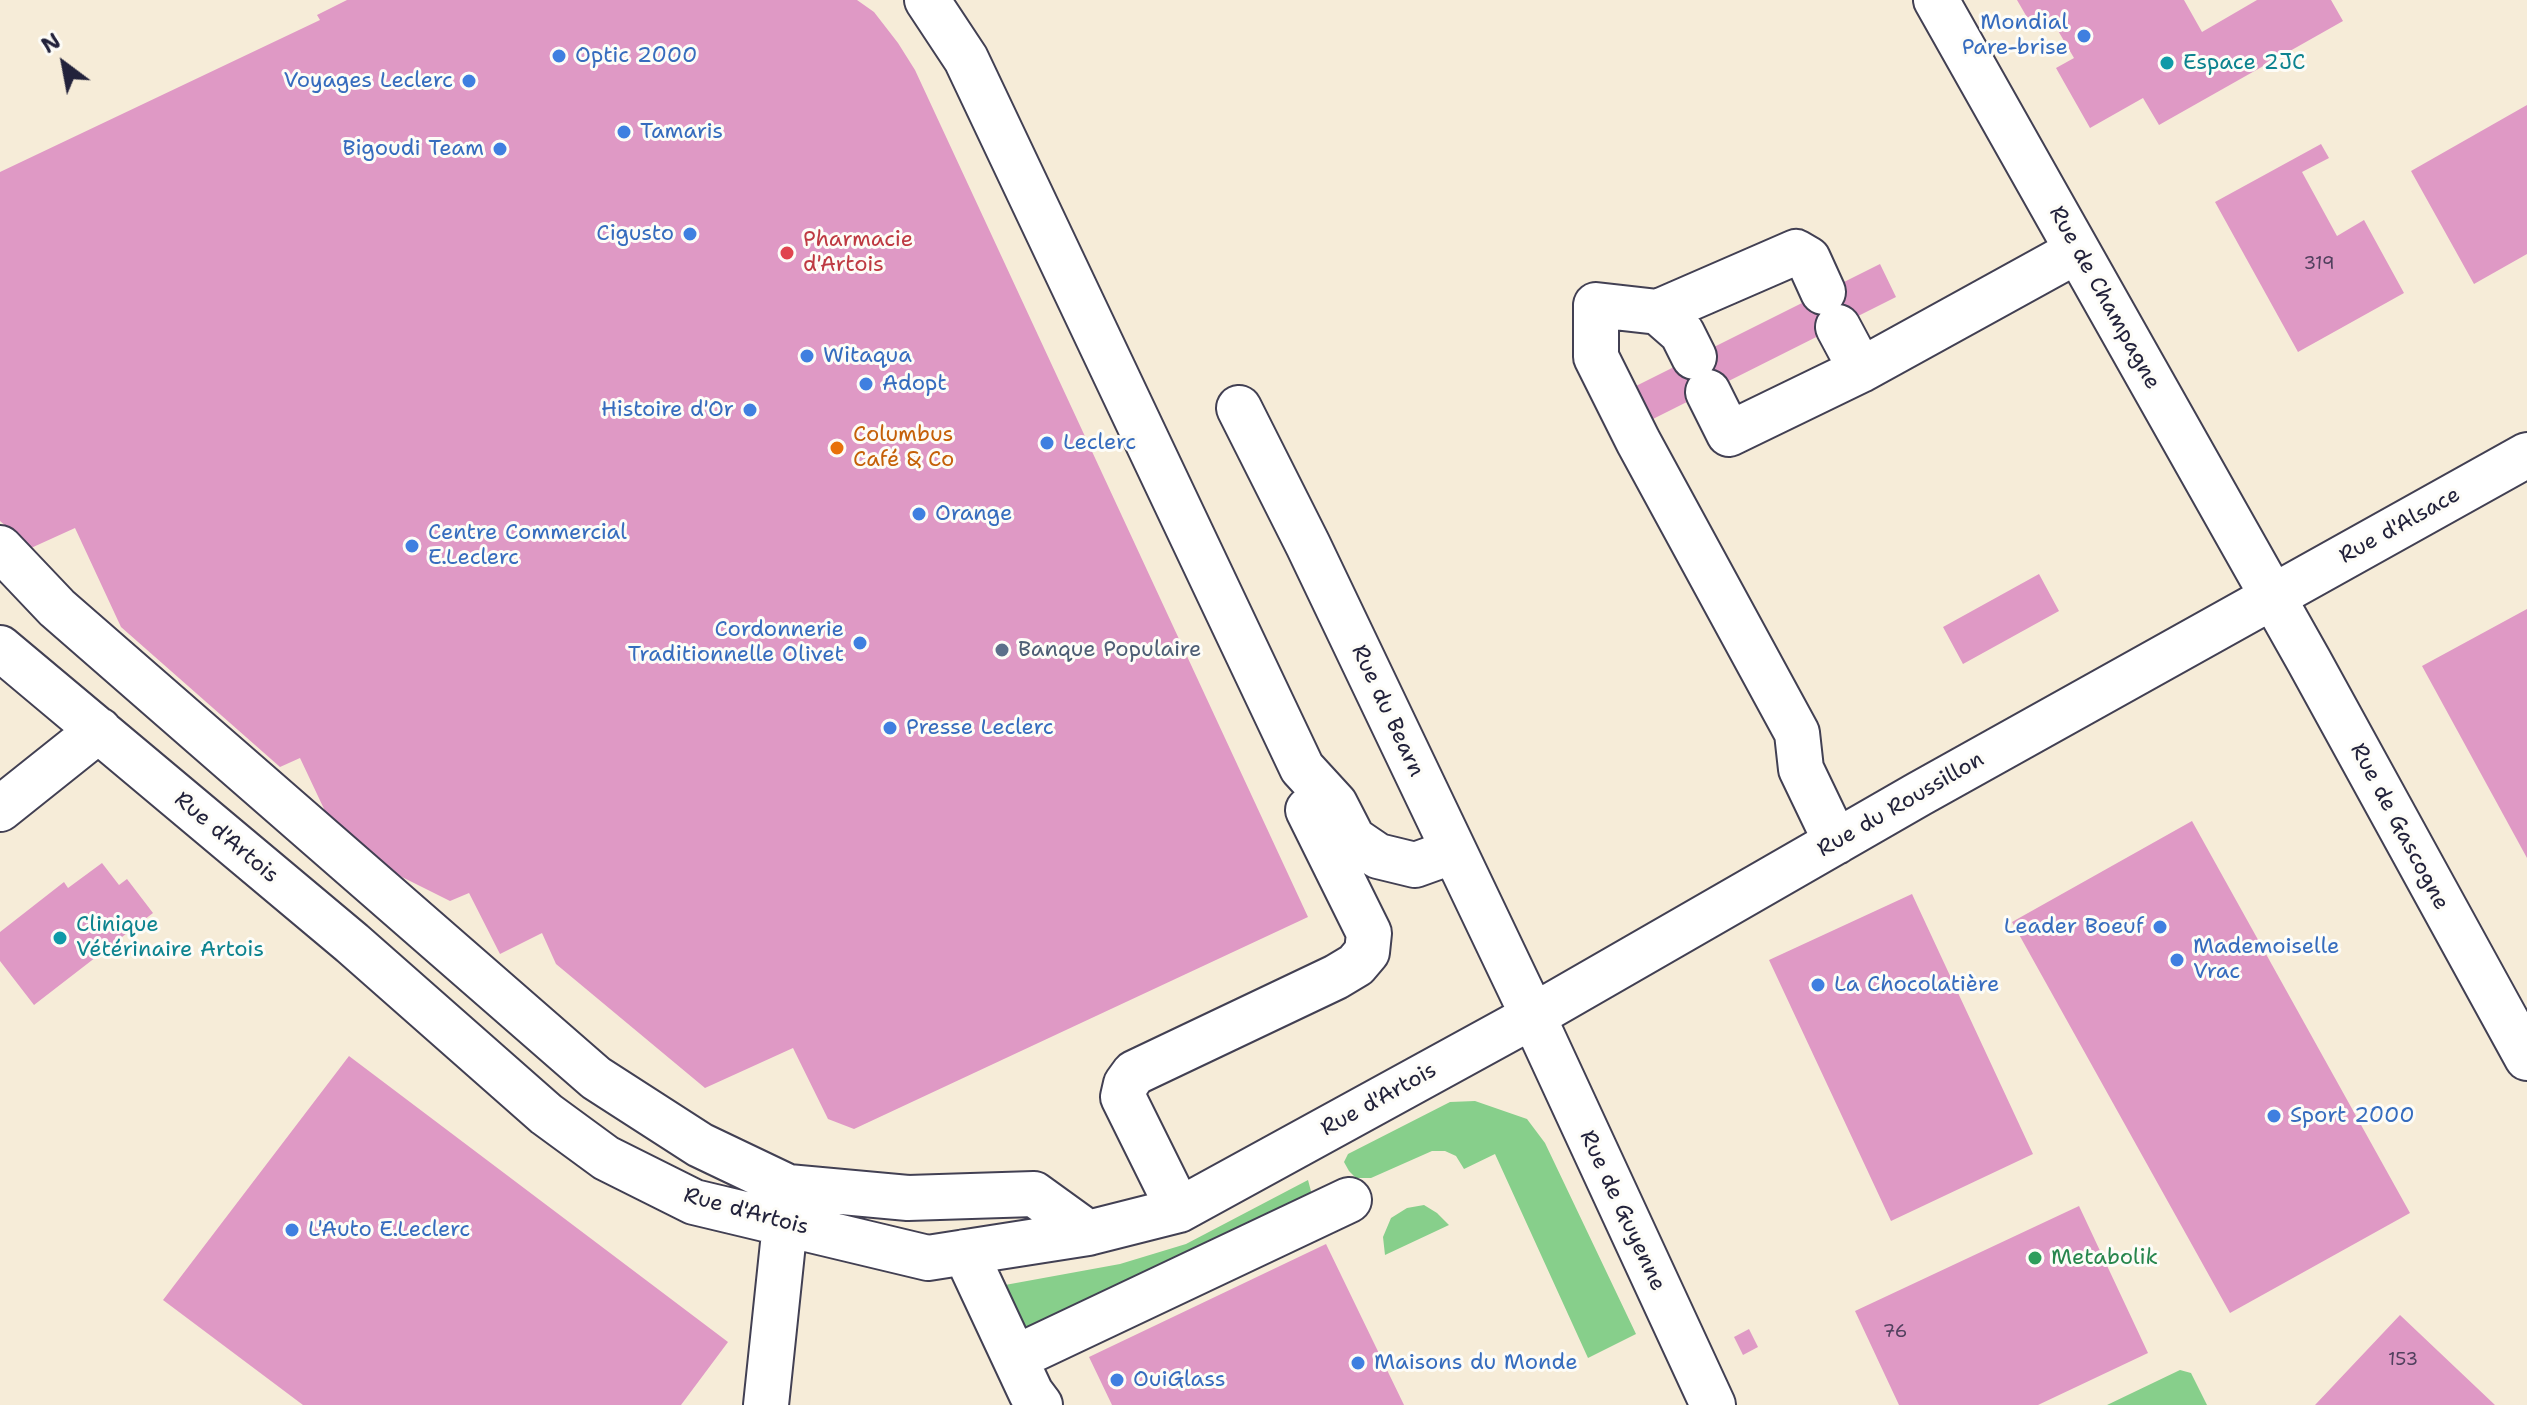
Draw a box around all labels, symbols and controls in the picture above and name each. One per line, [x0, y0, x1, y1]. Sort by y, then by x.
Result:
place label: Mondial Pare-brise [1962, 10, 2068, 62]
north arrow [24, 24, 104, 104]
text: N [36, 26, 66, 60]
marker: Mondial Pare-brise [2075, 27, 2093, 45]
place label: Optic 2000 [575, 43, 697, 69]
marker: Optic 2000 [550, 47, 568, 65]
place label: Espace 2JC [2183, 50, 2306, 76]
marker: Espace 2JC [2158, 54, 2176, 72]
place label: Voyages Leclerc [284, 68, 453, 94]
marker: Voyages Leclerc [460, 72, 478, 90]
place label: Tamaris [640, 119, 723, 145]
marker: Tamaris [615, 123, 633, 141]
place label: Bigoudi Team [342, 136, 484, 162]
marker: Bigoudi Team [491, 140, 509, 158]
street label: Rue de Champagne [2043, 202, 2165, 394]
place label: Cigusto [596, 221, 674, 247]
marker: Cigusto [681, 225, 699, 243]
place label: Pharmacie d'Artois [803, 227, 913, 278]
marker: Pharmacie d'Artois [778, 244, 796, 262]
house number: 319 [2303, 253, 2335, 275]
place label: Witaqua [823, 343, 912, 369]
marker: Witaqua [798, 347, 816, 365]
place label: Adopt [882, 371, 947, 397]
marker: Adopt [857, 375, 875, 393]
place label: Histoire d'Or [601, 397, 734, 423]
marker: Histoire d'Or [741, 401, 759, 419]
place label: Columbus Café & Co [853, 422, 954, 474]
place label: Leclerc [1063, 430, 1136, 456]
marker: Leclerc [1038, 434, 1056, 452]
marker: Columbus Café & Co [828, 439, 846, 457]
street label: Rue d'Alsace [2335, 482, 2465, 570]
place label: Orange [935, 501, 1012, 527]
marker: Orange [910, 505, 928, 523]
place label: Centre Commercial E.Leclerc [428, 520, 627, 572]
marker: Centre Commercial E.Leclerc [403, 537, 421, 555]
place label: Cordonnerie Traditionnelle Olivet [628, 617, 844, 668]
marker: Cordonnerie Traditionnelle Olivet [851, 634, 869, 652]
place label: Banque Populaire [1018, 637, 1202, 663]
marker: Banque Populaire [993, 641, 1011, 659]
street label: Rue du Bearn [1345, 641, 1429, 781]
place label: Presse Leclerc [906, 715, 1054, 741]
marker: Presse Leclerc [881, 719, 899, 737]
street label: Rue de Gascogne [2344, 739, 2454, 915]
street label: Rue du Roussillon [1813, 747, 1989, 863]
street label: Rue d'Artois [168, 787, 284, 889]
place label: Clinique Vétérinaire Artois [76, 912, 264, 964]
place label: Leader Boeuf [2004, 914, 2144, 940]
marker: Leader Boeuf [2151, 918, 2169, 936]
marker: Clinique Vétérinaire Artois [51, 929, 69, 947]
place label: Mademoiselle Vrac [2193, 934, 2340, 986]
marker: Mademoiselle Vrac [2168, 951, 2186, 969]
place label: La Chocolatière [1834, 972, 1999, 998]
marker: La Chocolatière [1809, 976, 1827, 994]
street label: Rue d'Artois [1317, 1057, 1441, 1143]
place label: Sport 2000 [2290, 1103, 2415, 1129]
marker: Sport 2000 [2265, 1107, 2283, 1125]
street label: Rue de Guyenne [1573, 1126, 1671, 1296]
street label: Rue d'Artois [681, 1183, 811, 1241]
place label: L'Auto E.Leclerc [308, 1217, 470, 1243]
marker: L'Auto E.Leclerc [283, 1221, 301, 1239]
place label: Metabolik [2051, 1245, 2158, 1271]
marker: Metabolik [2026, 1249, 2044, 1267]
house number: 76 [1883, 1321, 1907, 1343]
house number: 153 [2388, 1349, 2418, 1371]
place label: Maisons du Monde [1374, 1350, 1578, 1376]
marker: Maisons du Monde [1349, 1354, 1367, 1372]
place label: OuiGlass [1133, 1367, 1226, 1393]
marker: OuiGlass [1108, 1371, 1126, 1389]

